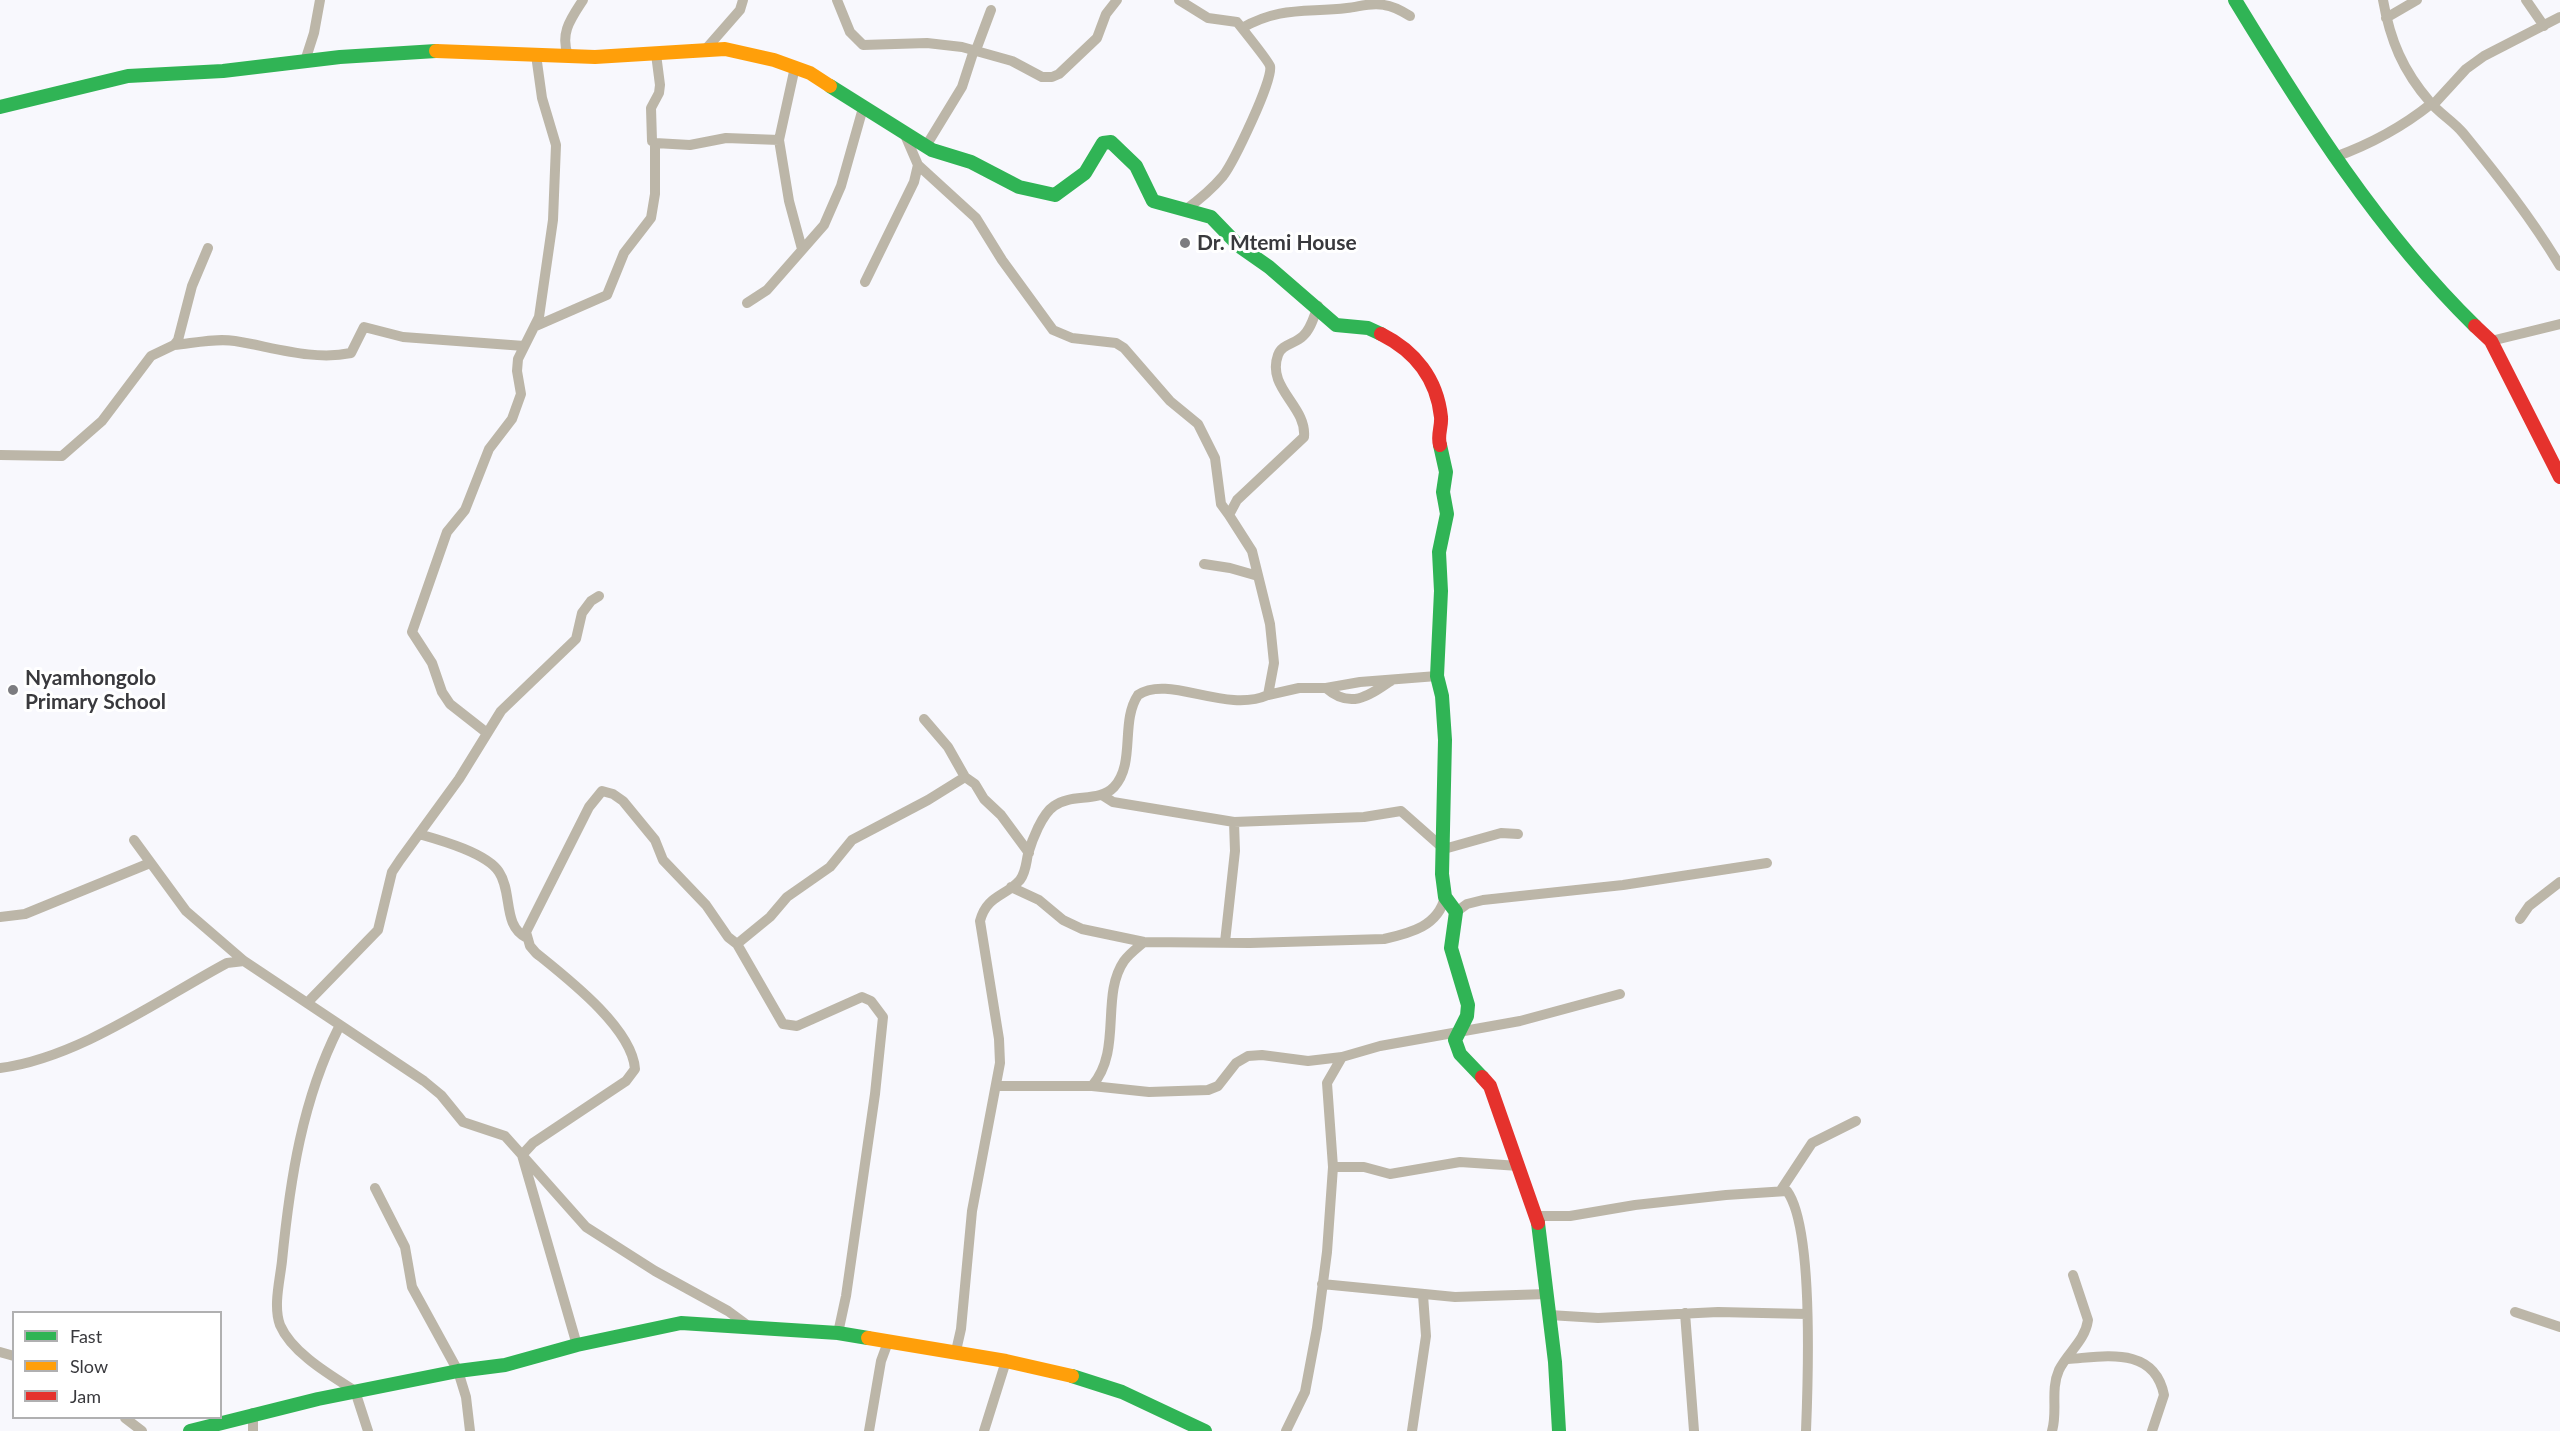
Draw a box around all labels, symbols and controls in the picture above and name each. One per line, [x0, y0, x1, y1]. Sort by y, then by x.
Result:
place label: Dr. Mtemi House [1197, 230, 1357, 256]
marker: Dr. Mtemi House [1178, 236, 1192, 250]
place label: Nyamhongolo Primary School [25, 665, 166, 715]
marker: Nyamhongolo Primary School [6, 683, 20, 697]
legend [12, 1311, 222, 1419]
text: Fast [70, 1325, 102, 1347]
text: Slow [70, 1355, 108, 1377]
text: Jam [70, 1385, 101, 1407]

